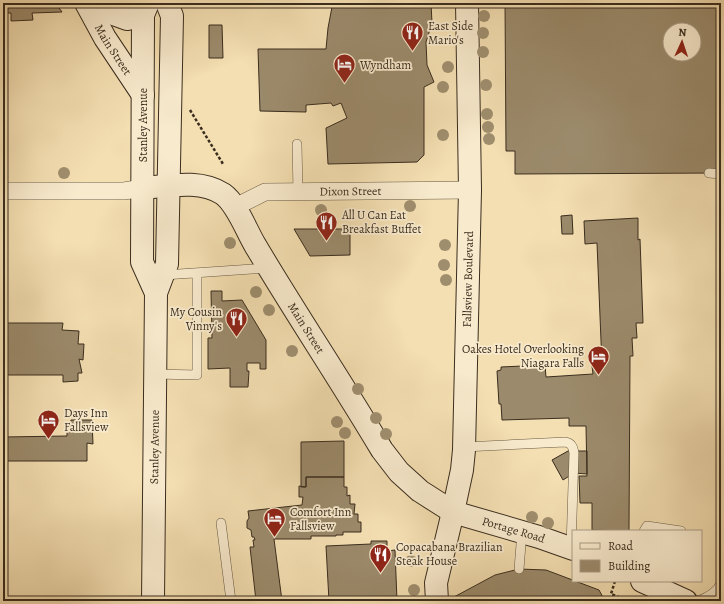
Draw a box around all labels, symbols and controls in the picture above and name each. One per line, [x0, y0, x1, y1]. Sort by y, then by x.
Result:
place label: East Side Mario's [428, 18, 473, 48]
restaurant icon: East Side Mario's [400, 20, 426, 53]
street label: Main Street [91, 21, 136, 78]
north arrow [662, 22, 702, 62]
text: N [678, 25, 687, 40]
hotel icon: Wyndham [331, 52, 357, 85]
place label: Wyndham [359, 57, 411, 73]
street label: Stanley Avenue [135, 88, 151, 162]
street label: Dixon Street [319, 183, 381, 199]
place label: All U Can Eat Breakfast Buffet [341, 207, 421, 237]
restaurant icon: All U Can Eat Breakfast Buffet [313, 209, 339, 242]
street label: Fallsview Boulevard [459, 230, 477, 328]
street label: Main Street [284, 299, 328, 357]
place label: My Cousin Vinny's [170, 304, 222, 334]
restaurant icon: My Cousin Vinny's [224, 306, 250, 339]
place label: Oakes Hotel Overlooking Niagara Falls [462, 341, 584, 371]
hotel icon: Oakes Hotel Overlooking Niagara Falls [586, 343, 612, 376]
place label: Days Inn Fallsview [64, 405, 109, 435]
hotel icon: Days Inn Fallsview [35, 407, 61, 440]
street label: Stanley Avenue [146, 410, 163, 484]
place label: Comfort Inn Fallsview [290, 504, 352, 534]
hotel icon: Comfort Inn Fallsview [261, 506, 287, 539]
street label: Portage Road [480, 513, 548, 547]
legend [572, 530, 702, 582]
text: Road [608, 538, 634, 554]
place label: Copacabana Brazilian Steak House [396, 539, 503, 569]
restaurant icon: Copacabana Brazilian Steak House [367, 541, 393, 574]
text: Building [608, 558, 650, 574]

